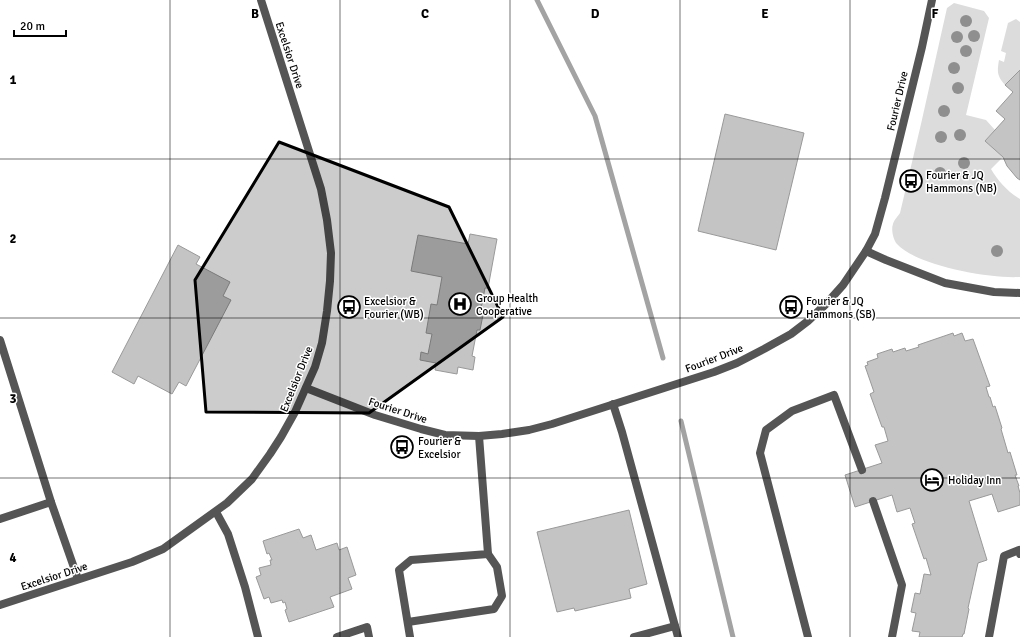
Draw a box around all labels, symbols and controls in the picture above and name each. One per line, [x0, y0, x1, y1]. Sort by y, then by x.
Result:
text: B [251, 6, 259, 22]
text: C [421, 6, 429, 22]
text: D [591, 6, 600, 22]
text: E [761, 6, 769, 22]
text: F [932, 6, 939, 22]
scale bar [14, 12, 66, 38]
text: 20 m [20, 19, 45, 34]
street label: Excelsior Drive [273, 20, 306, 90]
street label: Fourier Drive [884, 70, 911, 132]
text: 1 [9, 72, 17, 88]
bus stop icon: Fourier & JQ Hammons (NB) [898, 168, 924, 194]
place label: Fourier & JQ Hammons (NB) [926, 169, 997, 195]
text: 2 [9, 231, 17, 247]
hospital icon: Group Health Cooperative [447, 291, 473, 317]
place label: Group Health Cooperative [476, 292, 538, 318]
bus stop icon: Excelsior & Fourier (WB) [336, 294, 362, 320]
bus stop icon: Fourier & JQ Hammons (SB) [778, 294, 804, 320]
place label: Excelsior & Fourier (WB) [364, 295, 424, 321]
place label: Fourier & JQ Hammons (SB) [806, 295, 876, 321]
street label: Fourier Drive [683, 341, 745, 375]
street label: Excelsior Drive [277, 345, 316, 414]
text: 3 [9, 391, 17, 407]
street label: Fourier Drive [367, 395, 429, 426]
bus stop icon: Fourier & Excelsior [389, 434, 415, 460]
place label: Fourier & Excelsior [418, 435, 461, 461]
hotel icon: Holiday Inn [919, 467, 945, 493]
place label: Holiday Inn [948, 474, 1001, 487]
text: 4 [9, 550, 17, 566]
street label: Excelsior Drive [19, 560, 89, 593]

